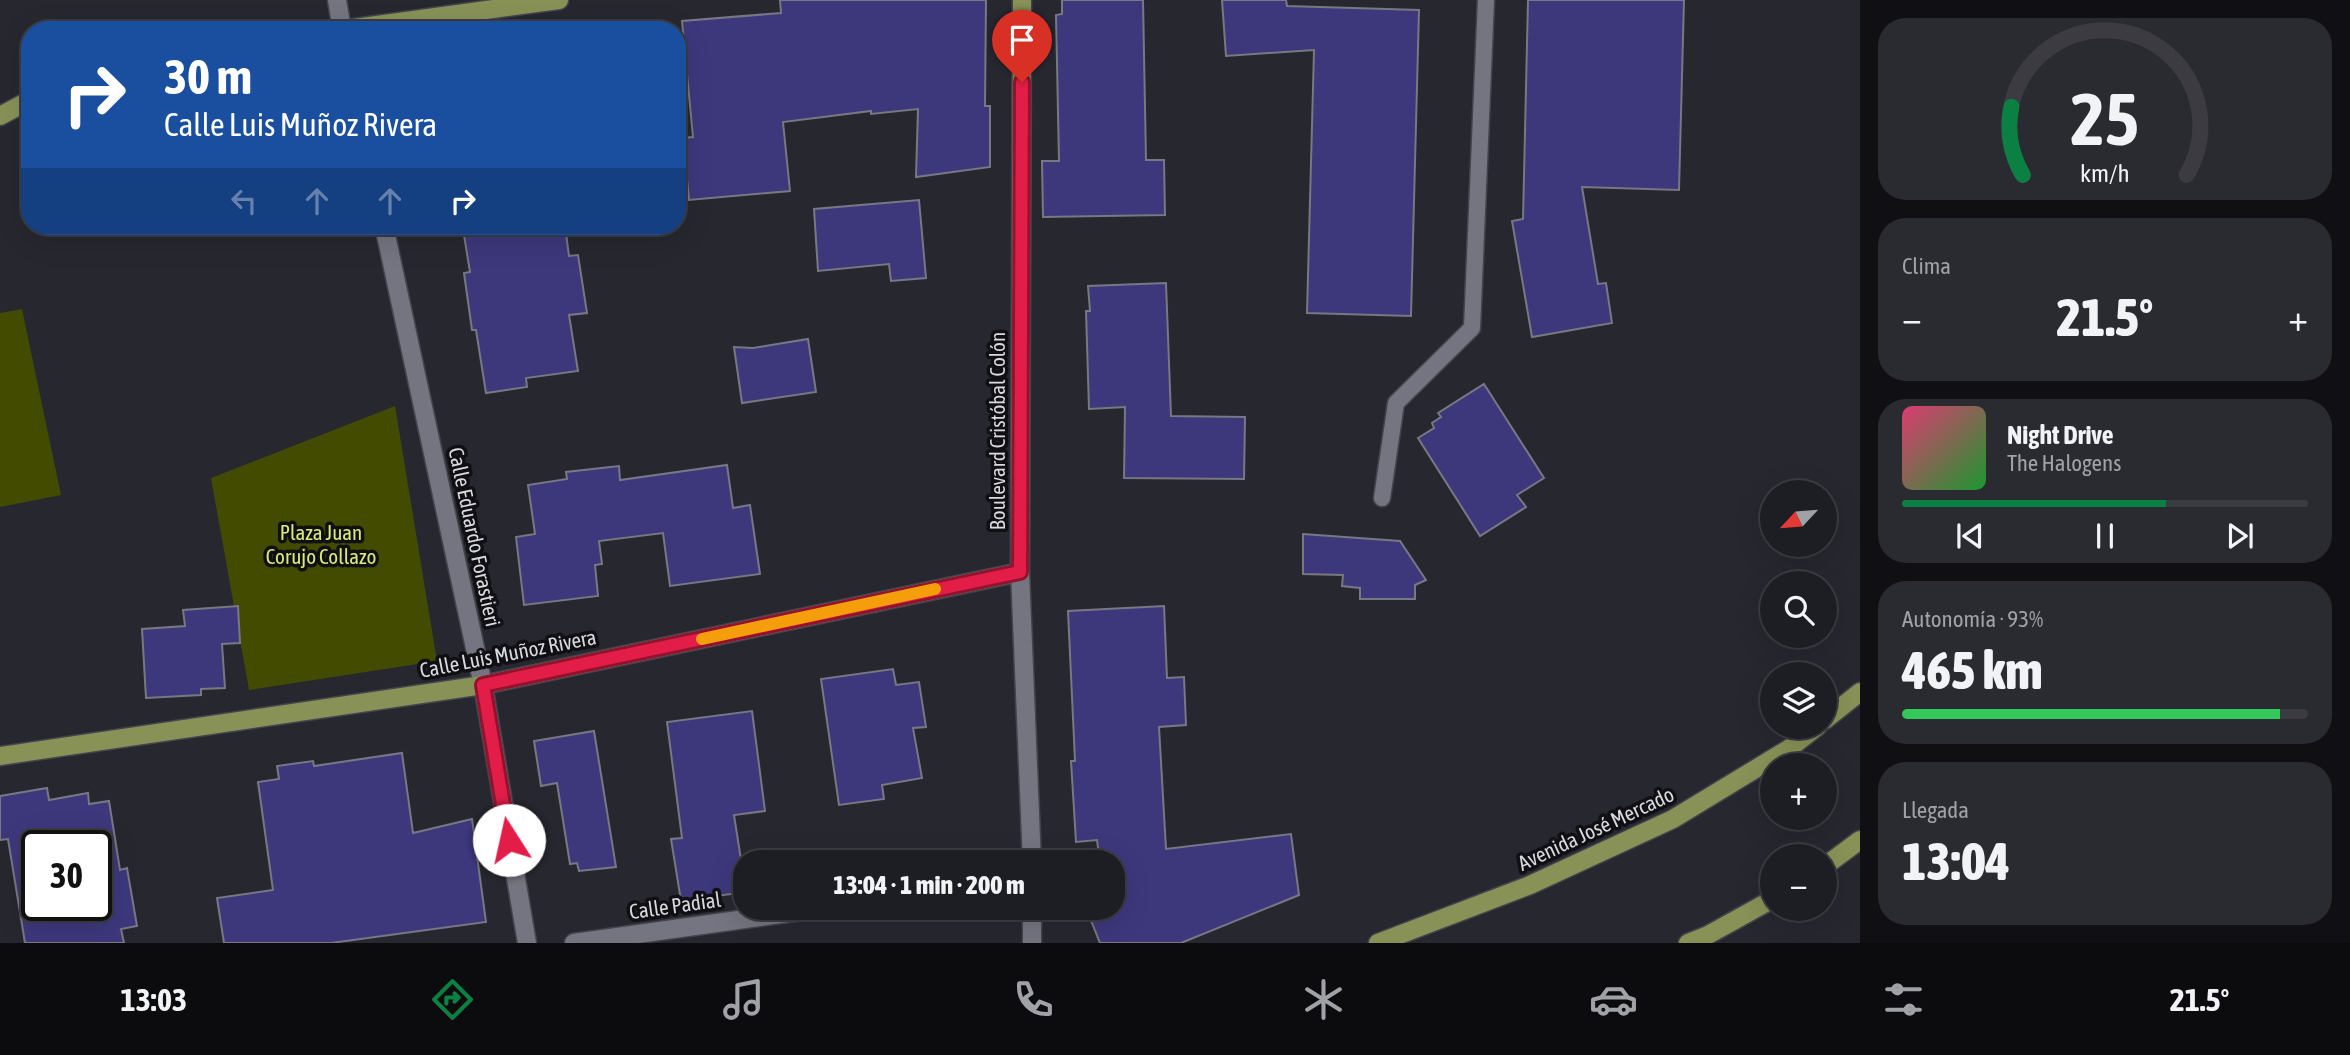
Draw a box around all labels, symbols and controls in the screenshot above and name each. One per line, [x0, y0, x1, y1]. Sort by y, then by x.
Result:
pin [992, 10, 1052, 82]
icon: arrive [1003, 21, 1041, 59]
text: 30 m [164, 48, 252, 104]
icon: right [49, 49, 140, 140]
text: 25 [2071, 77, 2139, 160]
text: Calle Luis Muñoz Rivera [164, 106, 437, 143]
text: km/h [2080, 159, 2130, 187]
icon: left [225, 182, 263, 220]
icon: ahead [298, 182, 336, 220]
icon: ahead [371, 182, 409, 220]
icon: right [444, 182, 482, 220]
text: Clima [1902, 253, 1951, 279]
text: 21.5° [2057, 287, 2153, 347]
text: − [1902, 296, 1922, 339]
text: + [2288, 296, 2308, 339]
street label: Boulevard Cristóbal Colón [985, 332, 1009, 530]
text: Night Drive [2007, 420, 2114, 450]
street label: Calle Eduardo Forastieri [444, 445, 506, 629]
text: The Halogens [2007, 450, 2121, 476]
north arrow [1760, 480, 1838, 556]
map controls [1760, 480, 1837, 921]
icon: previous [1951, 517, 1989, 555]
icon: pause [2086, 517, 2124, 555]
icon: next [2221, 517, 2259, 555]
park label: Plaza Juan Corujo Collazo [266, 520, 376, 568]
button: search [1760, 571, 1837, 648]
text: Autonomía · 93% [1902, 606, 2043, 632]
street label: Calle Luis Muñoz Rivera [418, 624, 598, 682]
text: 465 km [1902, 640, 2043, 700]
button: layers [1760, 662, 1837, 739]
button: + [1760, 753, 1837, 830]
street label: Avenida José Mercado [1514, 781, 1677, 875]
text: Llegada [1902, 797, 1969, 823]
position arrow [472, 803, 546, 877]
speed limit sign: 30 [21, 830, 112, 921]
text: 13:04 [1902, 831, 2010, 891]
button: − [1760, 844, 1837, 921]
text: 13:04 · 1 min · 200 m [833, 870, 1025, 900]
street label: Calle Padial [627, 887, 723, 923]
icon: directions [428, 975, 477, 1024]
icon: music [719, 975, 768, 1024]
icon: phone [1009, 975, 1058, 1024]
icon: climate [1299, 975, 1348, 1024]
icon: car [1589, 975, 1638, 1024]
icon: filters [1879, 975, 1928, 1024]
text: 13:03 [121, 981, 187, 1018]
text: 21.5° [2170, 981, 2229, 1018]

